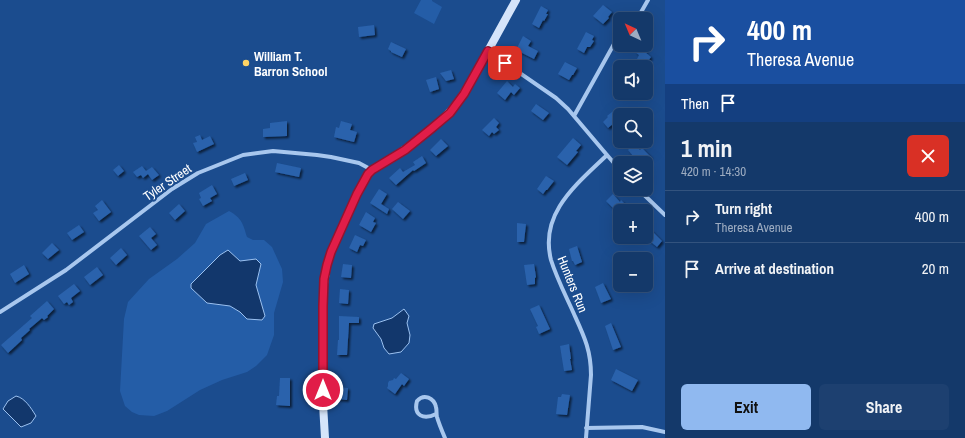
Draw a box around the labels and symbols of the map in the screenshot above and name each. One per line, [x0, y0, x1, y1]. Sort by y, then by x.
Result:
north arrow [613, 12, 653, 52]
pin [488, 46, 522, 80]
place label: William T. Barron School [254, 48, 327, 80]
marker: William T. Barron School [241, 58, 251, 68]
street label: Tyler Street [140, 160, 195, 205]
street label: Hunters Run [553, 253, 592, 315]
position arrow [302, 369, 344, 411]

